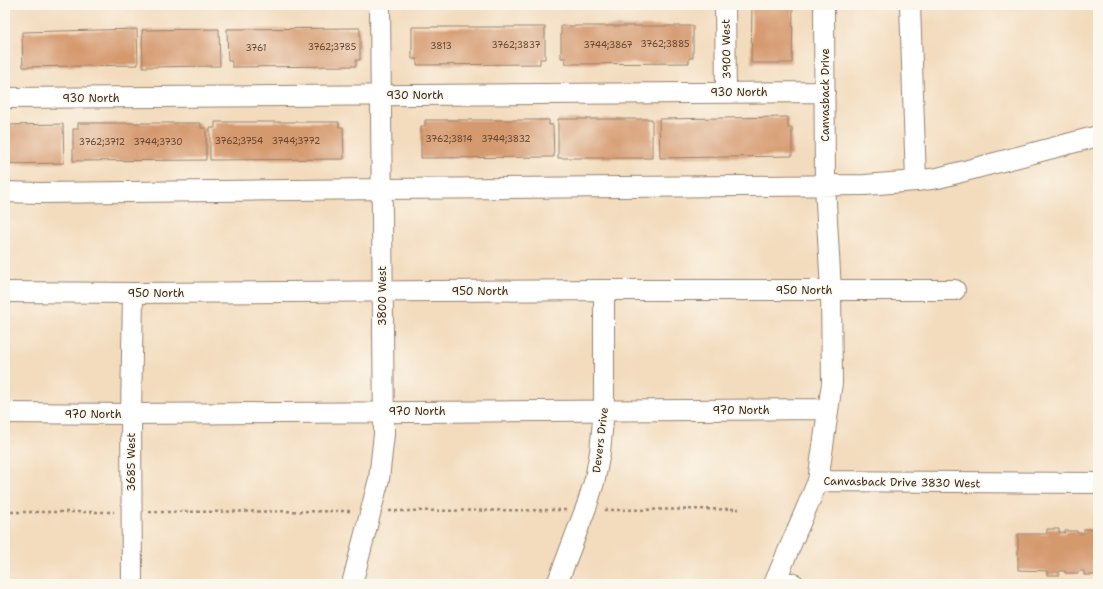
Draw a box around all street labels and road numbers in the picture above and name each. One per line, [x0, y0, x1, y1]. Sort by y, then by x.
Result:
street label: 3900 West [718, 19, 735, 79]
street label: Canvasback Drive [818, 48, 833, 142]
street label: 930 North [710, 85, 768, 100]
street label: 930 North [386, 88, 444, 103]
street label: 930 North [62, 91, 120, 106]
street label: 3800 West [375, 266, 390, 326]
street label: 950 North [776, 283, 833, 298]
street label: 950 North [452, 284, 509, 299]
street label: 950 North [128, 286, 185, 301]
street label: 970 North [712, 403, 770, 418]
street label: 970 North [388, 404, 446, 419]
street label: Devers Drive [589, 406, 612, 474]
street label: 970 North [64, 407, 122, 422]
street label: 3685 West [124, 432, 139, 491]
street label: Canvasback Drive 3830 West [823, 474, 981, 491]

